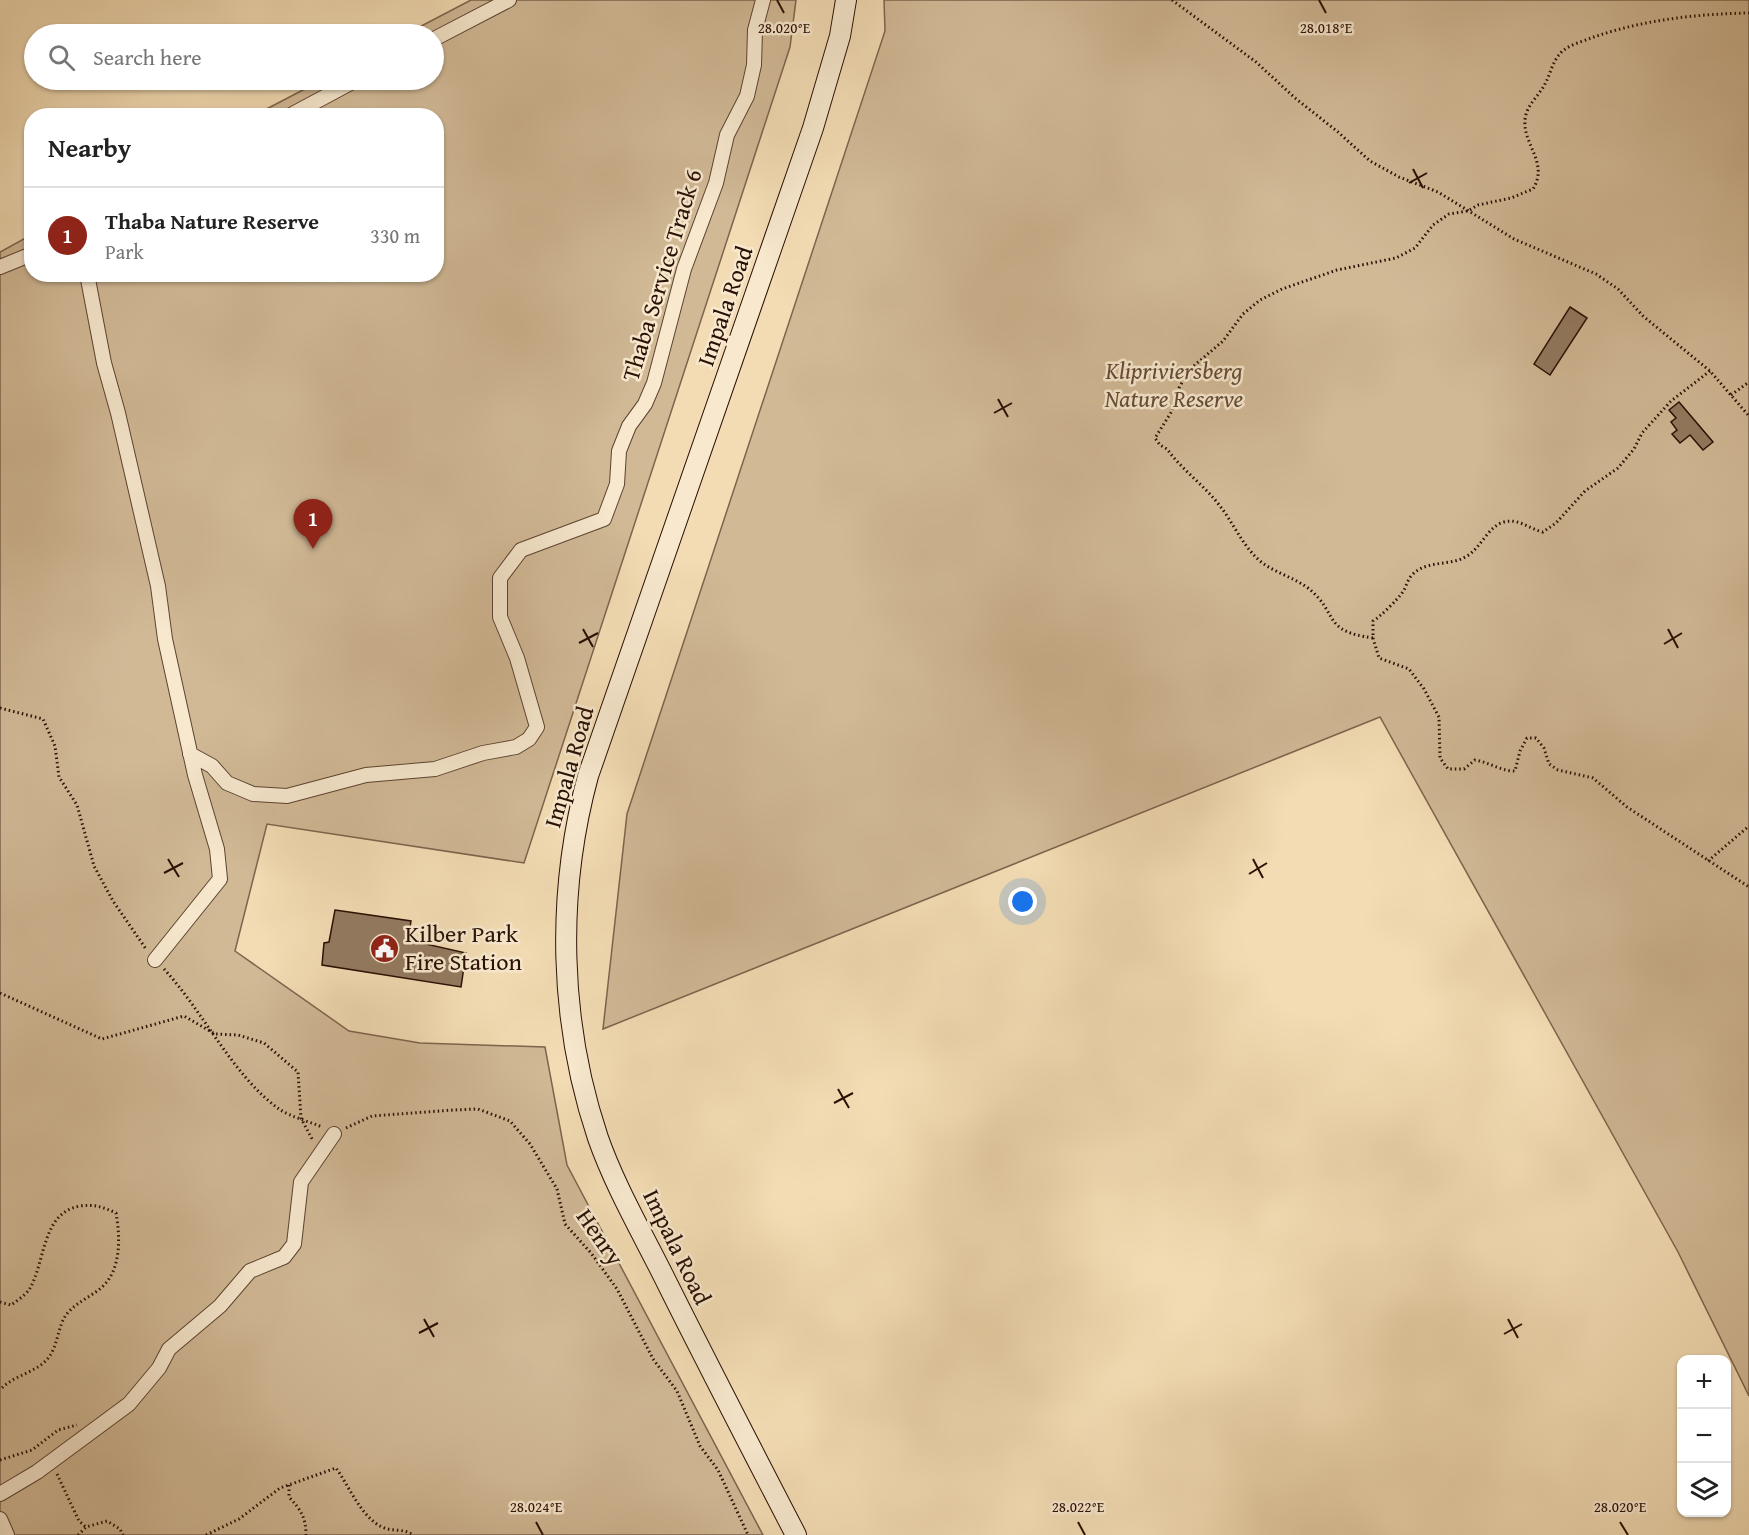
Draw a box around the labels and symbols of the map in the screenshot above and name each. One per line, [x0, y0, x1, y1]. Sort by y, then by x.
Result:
text: 28.020°E [758, 17, 811, 38]
text: 28.018°E [1300, 17, 1353, 38]
street label: Thaba Service Track 6 [613, 165, 710, 385]
street label: Impala Road [688, 241, 761, 371]
park label: Klipriviersberg Nature Reserve [1104, 353, 1244, 416]
pin: 1 [294, 500, 332, 549]
street label: Impala Road [534, 702, 603, 832]
your location [1008, 887, 1037, 916]
place label: Kilber Park Fire Station [405, 916, 523, 979]
public building icon: Kilber Park Fire Station [368, 932, 400, 964]
street label: Impala Road [634, 1183, 721, 1311]
street label: Henry [568, 1201, 633, 1272]
text: 28.024°E [510, 1496, 563, 1517]
text: 28.022°E [1052, 1496, 1105, 1517]
text: 28.020°E [1594, 1496, 1647, 1517]

